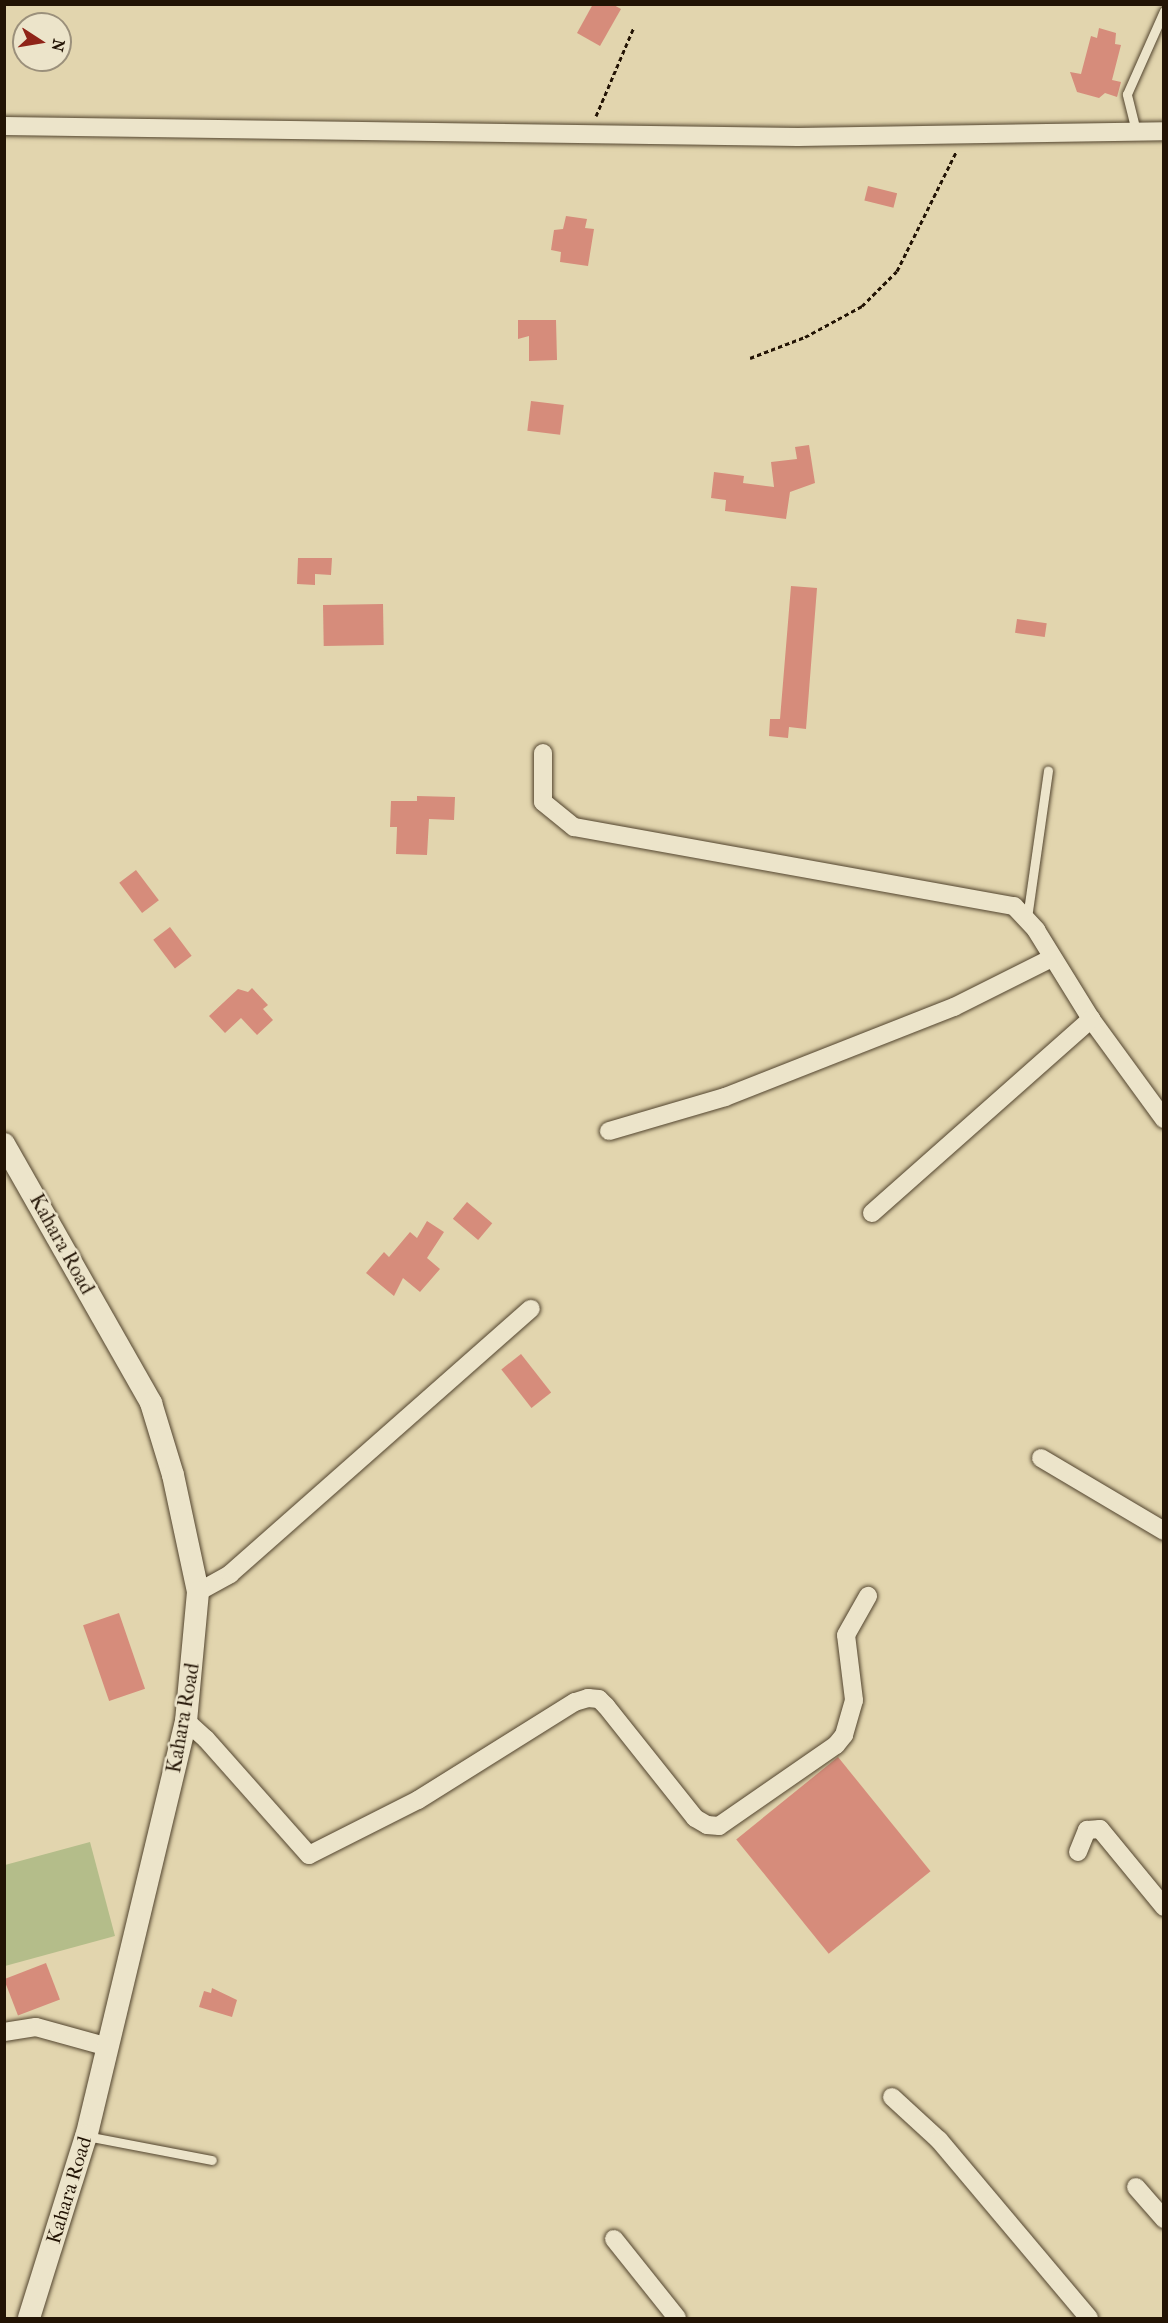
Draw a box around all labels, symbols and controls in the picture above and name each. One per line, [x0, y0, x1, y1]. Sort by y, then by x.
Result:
north arrow [12, 12, 72, 72]
text: N [48, 38, 69, 53]
street label: Kahara Road [25, 1190, 99, 1298]
street label: Kahara Road [162, 1661, 204, 1775]
street label: Kahara Road [41, 2133, 97, 2247]

